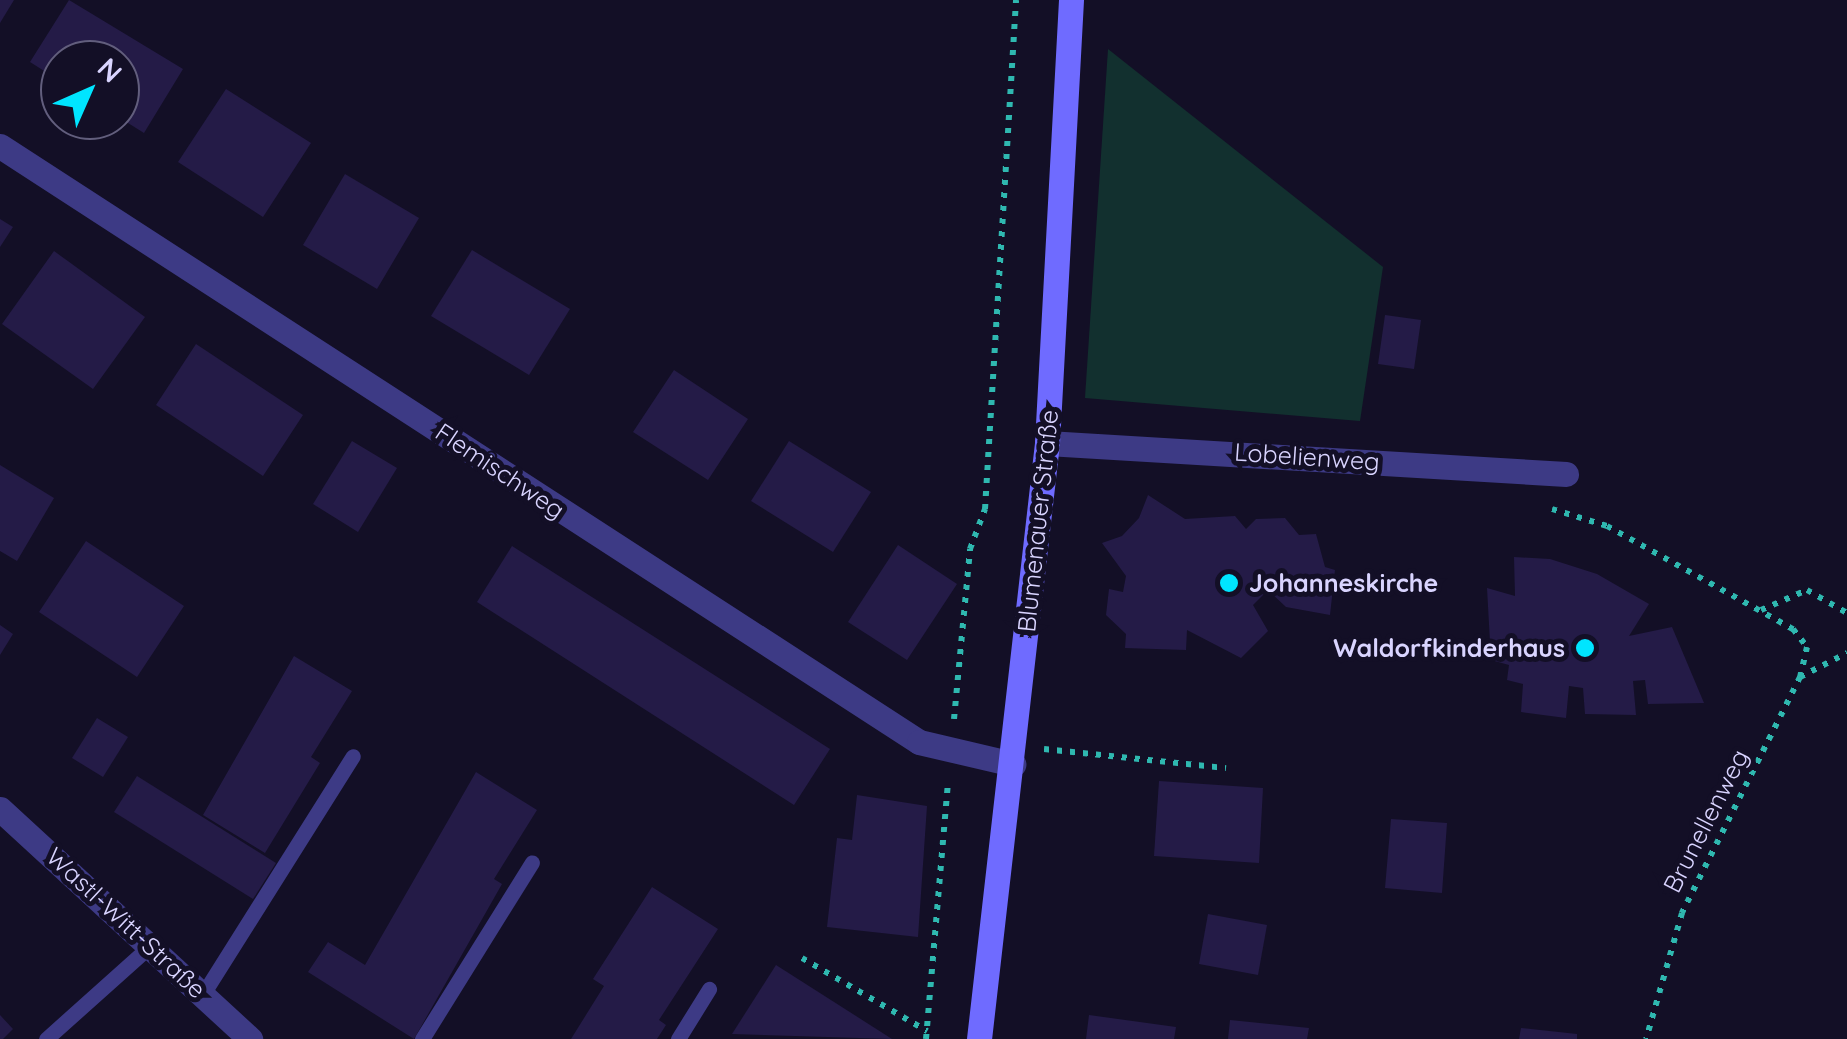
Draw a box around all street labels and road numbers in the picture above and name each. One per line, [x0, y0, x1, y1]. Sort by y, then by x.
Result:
street label: Blumenauer Straße [1011, 408, 1065, 634]
street label: Flemischweg [430, 417, 570, 525]
street label: Lobelienweg [1233, 437, 1381, 477]
street label: Brunellenweg [1657, 744, 1755, 898]
street label: Wastl-Witt-Straße [40, 841, 212, 1005]

